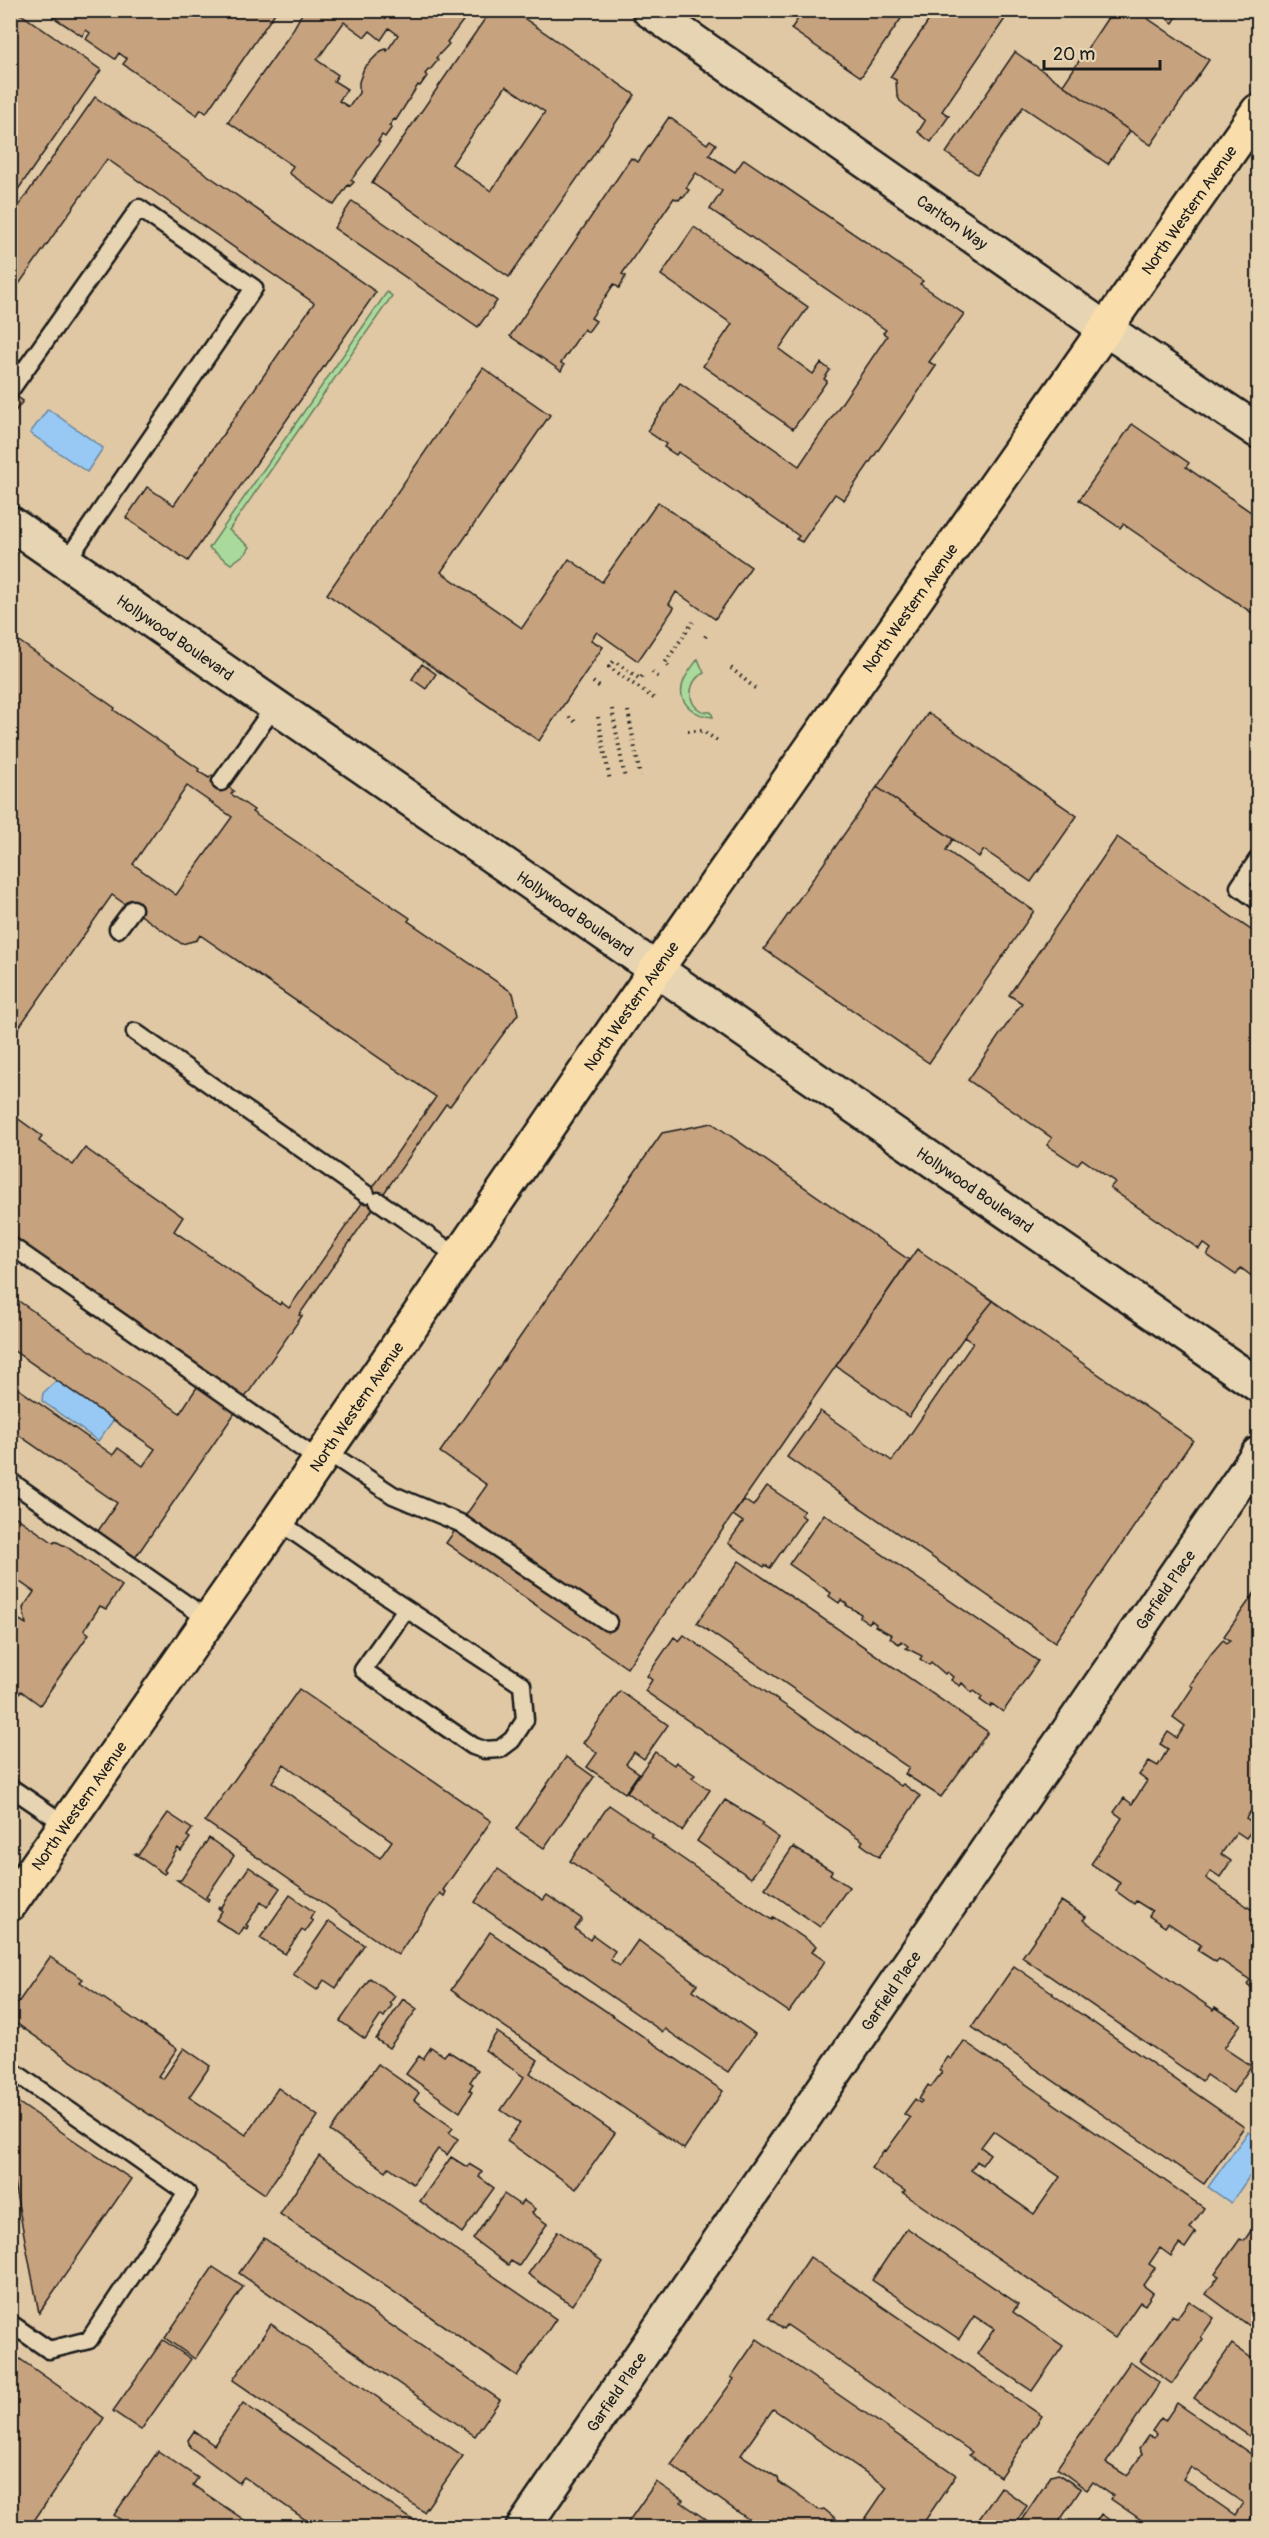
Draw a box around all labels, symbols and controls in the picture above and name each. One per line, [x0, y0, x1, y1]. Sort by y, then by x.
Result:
scale bar [1044, 33, 1160, 71]
text: 20 m [1053, 43, 1095, 66]
street label: North Western Avenue [1137, 142, 1242, 279]
street label: Carlton Way [912, 191, 991, 255]
street label: North Western Avenue [858, 540, 963, 677]
street label: Hollywood Boulevard [112, 591, 237, 685]
street label: Hollywood Boulevard [512, 867, 637, 962]
street label: North Western Avenue [580, 938, 684, 1075]
street label: Hollywood Boulevard [912, 1143, 1037, 1238]
street label: North Western Avenue [306, 1338, 409, 1476]
street label: Garfield Place [1132, 1546, 1200, 1634]
street label: North Western Avenue [28, 1738, 132, 1875]
street label: Garfield Place [857, 1947, 926, 2035]
street label: Garfield Place [583, 2349, 651, 2436]

